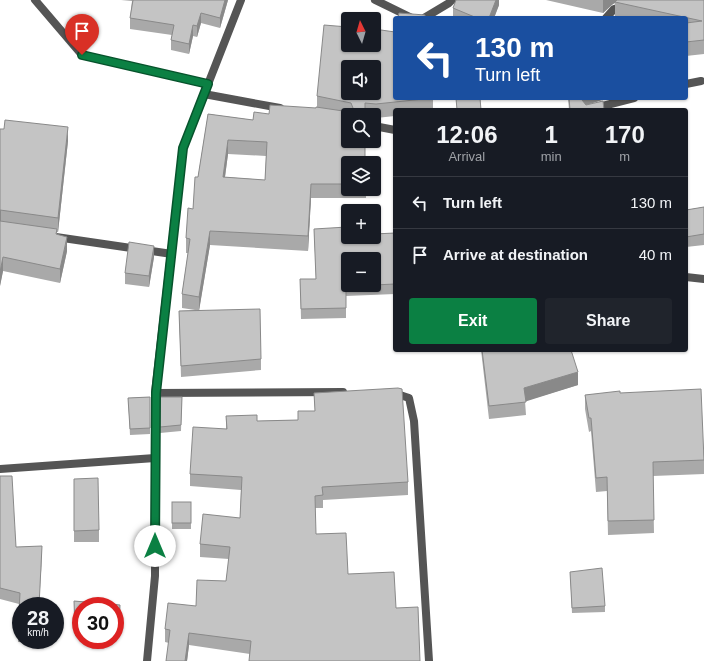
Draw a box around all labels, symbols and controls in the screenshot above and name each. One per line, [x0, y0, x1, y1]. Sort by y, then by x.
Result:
north arrow [341, 12, 381, 52]
map controls [341, 12, 381, 292]
pin [65, 14, 99, 55]
icon: arrive [71, 20, 93, 42]
icon: left [409, 32, 461, 84]
text: 130 m [475, 32, 554, 63]
button: sound [341, 60, 381, 100]
text: Turn left [475, 65, 540, 85]
button: search [341, 108, 381, 148]
text: 12:06 [436, 121, 498, 148]
text: 1 [544, 121, 558, 148]
text: 170 [605, 121, 645, 148]
text: Arrival [448, 149, 485, 164]
text: min [541, 149, 562, 164]
text: m [619, 149, 630, 164]
button: layers [341, 156, 381, 196]
icon: left [409, 192, 431, 214]
text: Turn left [443, 194, 502, 211]
text: 130 m [630, 194, 672, 211]
button: + [341, 204, 381, 244]
icon: arrive [409, 244, 431, 266]
text: Arrive at destination [443, 246, 588, 263]
text: 40 m [639, 246, 672, 263]
button: − [341, 252, 381, 292]
button: Exit [409, 298, 537, 344]
button: Share [545, 298, 672, 344]
position arrow [134, 525, 176, 567]
speed limit sign: 30 [72, 597, 124, 649]
text: 28 [27, 607, 49, 629]
text: km/h [27, 627, 49, 638]

